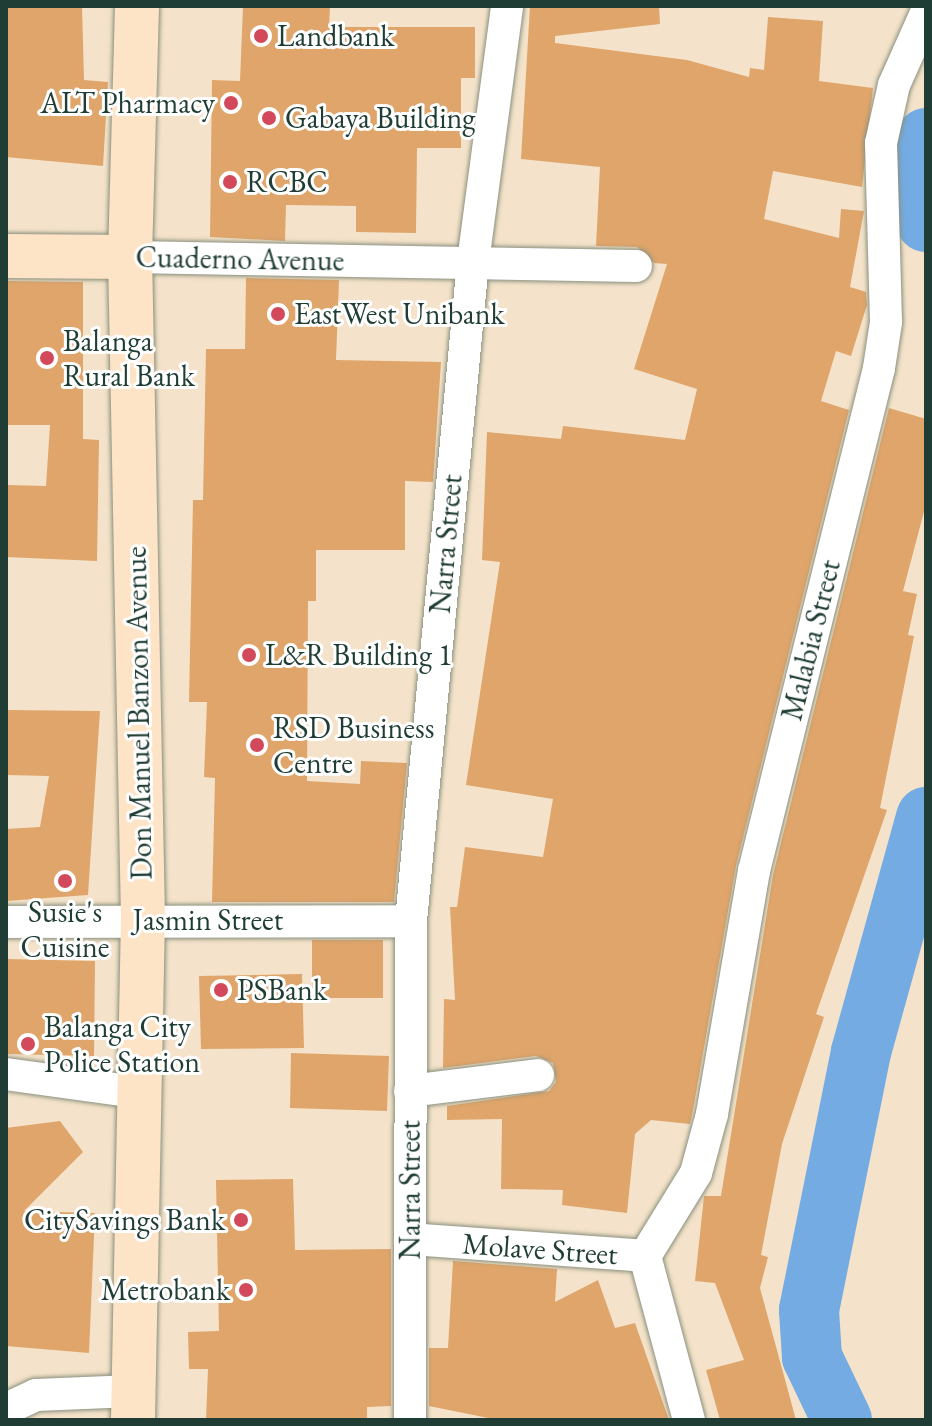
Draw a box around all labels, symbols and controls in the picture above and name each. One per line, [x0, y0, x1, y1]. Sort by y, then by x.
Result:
place label: Landbank [277, 18, 394, 54]
marker: Landbank [252, 27, 270, 45]
place label: ALT Pharmacy [40, 85, 215, 121]
marker: ALT Pharmacy [222, 94, 240, 112]
place label: Gabaya Building [285, 100, 475, 136]
marker: Gabaya Building [260, 109, 278, 127]
place label: RCBC [246, 164, 328, 200]
marker: RCBC [221, 173, 239, 191]
street label: Cuaderno Avenue [135, 239, 345, 279]
place label: EastWest Unibank [294, 296, 505, 332]
marker: EastWest Unibank [269, 305, 287, 323]
place label: Balanga Rural Bank [63, 323, 195, 394]
marker: Balanga Rural Bank [38, 349, 56, 367]
street label: Narra Street [422, 473, 470, 615]
street label: Don Manuel Banzon Avenue [118, 546, 160, 880]
street label: Malabia Street [774, 556, 848, 724]
place label: L&R Building 1 [265, 637, 452, 673]
marker: L&R Building 1 [240, 646, 258, 664]
place label: RSD Business Centre [273, 710, 434, 780]
marker: RSD Business Centre [248, 736, 266, 754]
marker: Susie's Cuisine [56, 872, 74, 890]
place label: Susie's Cuisine [20, 894, 110, 964]
street label: Jasmin Street [133, 902, 283, 938]
place label: PSBank [237, 972, 327, 1008]
marker: PSBank [212, 981, 230, 999]
place label: Balanga City Police Station [44, 1009, 200, 1080]
marker: Balanga City Police Station [19, 1035, 37, 1053]
street label: Narra Street [392, 1120, 428, 1260]
place label: CitySavings Bank [24, 1202, 225, 1238]
marker: CitySavings Bank [232, 1211, 250, 1229]
street label: Molave Street [461, 1226, 619, 1272]
place label: Metrobank [101, 1272, 230, 1308]
marker: Metrobank [237, 1281, 255, 1299]

